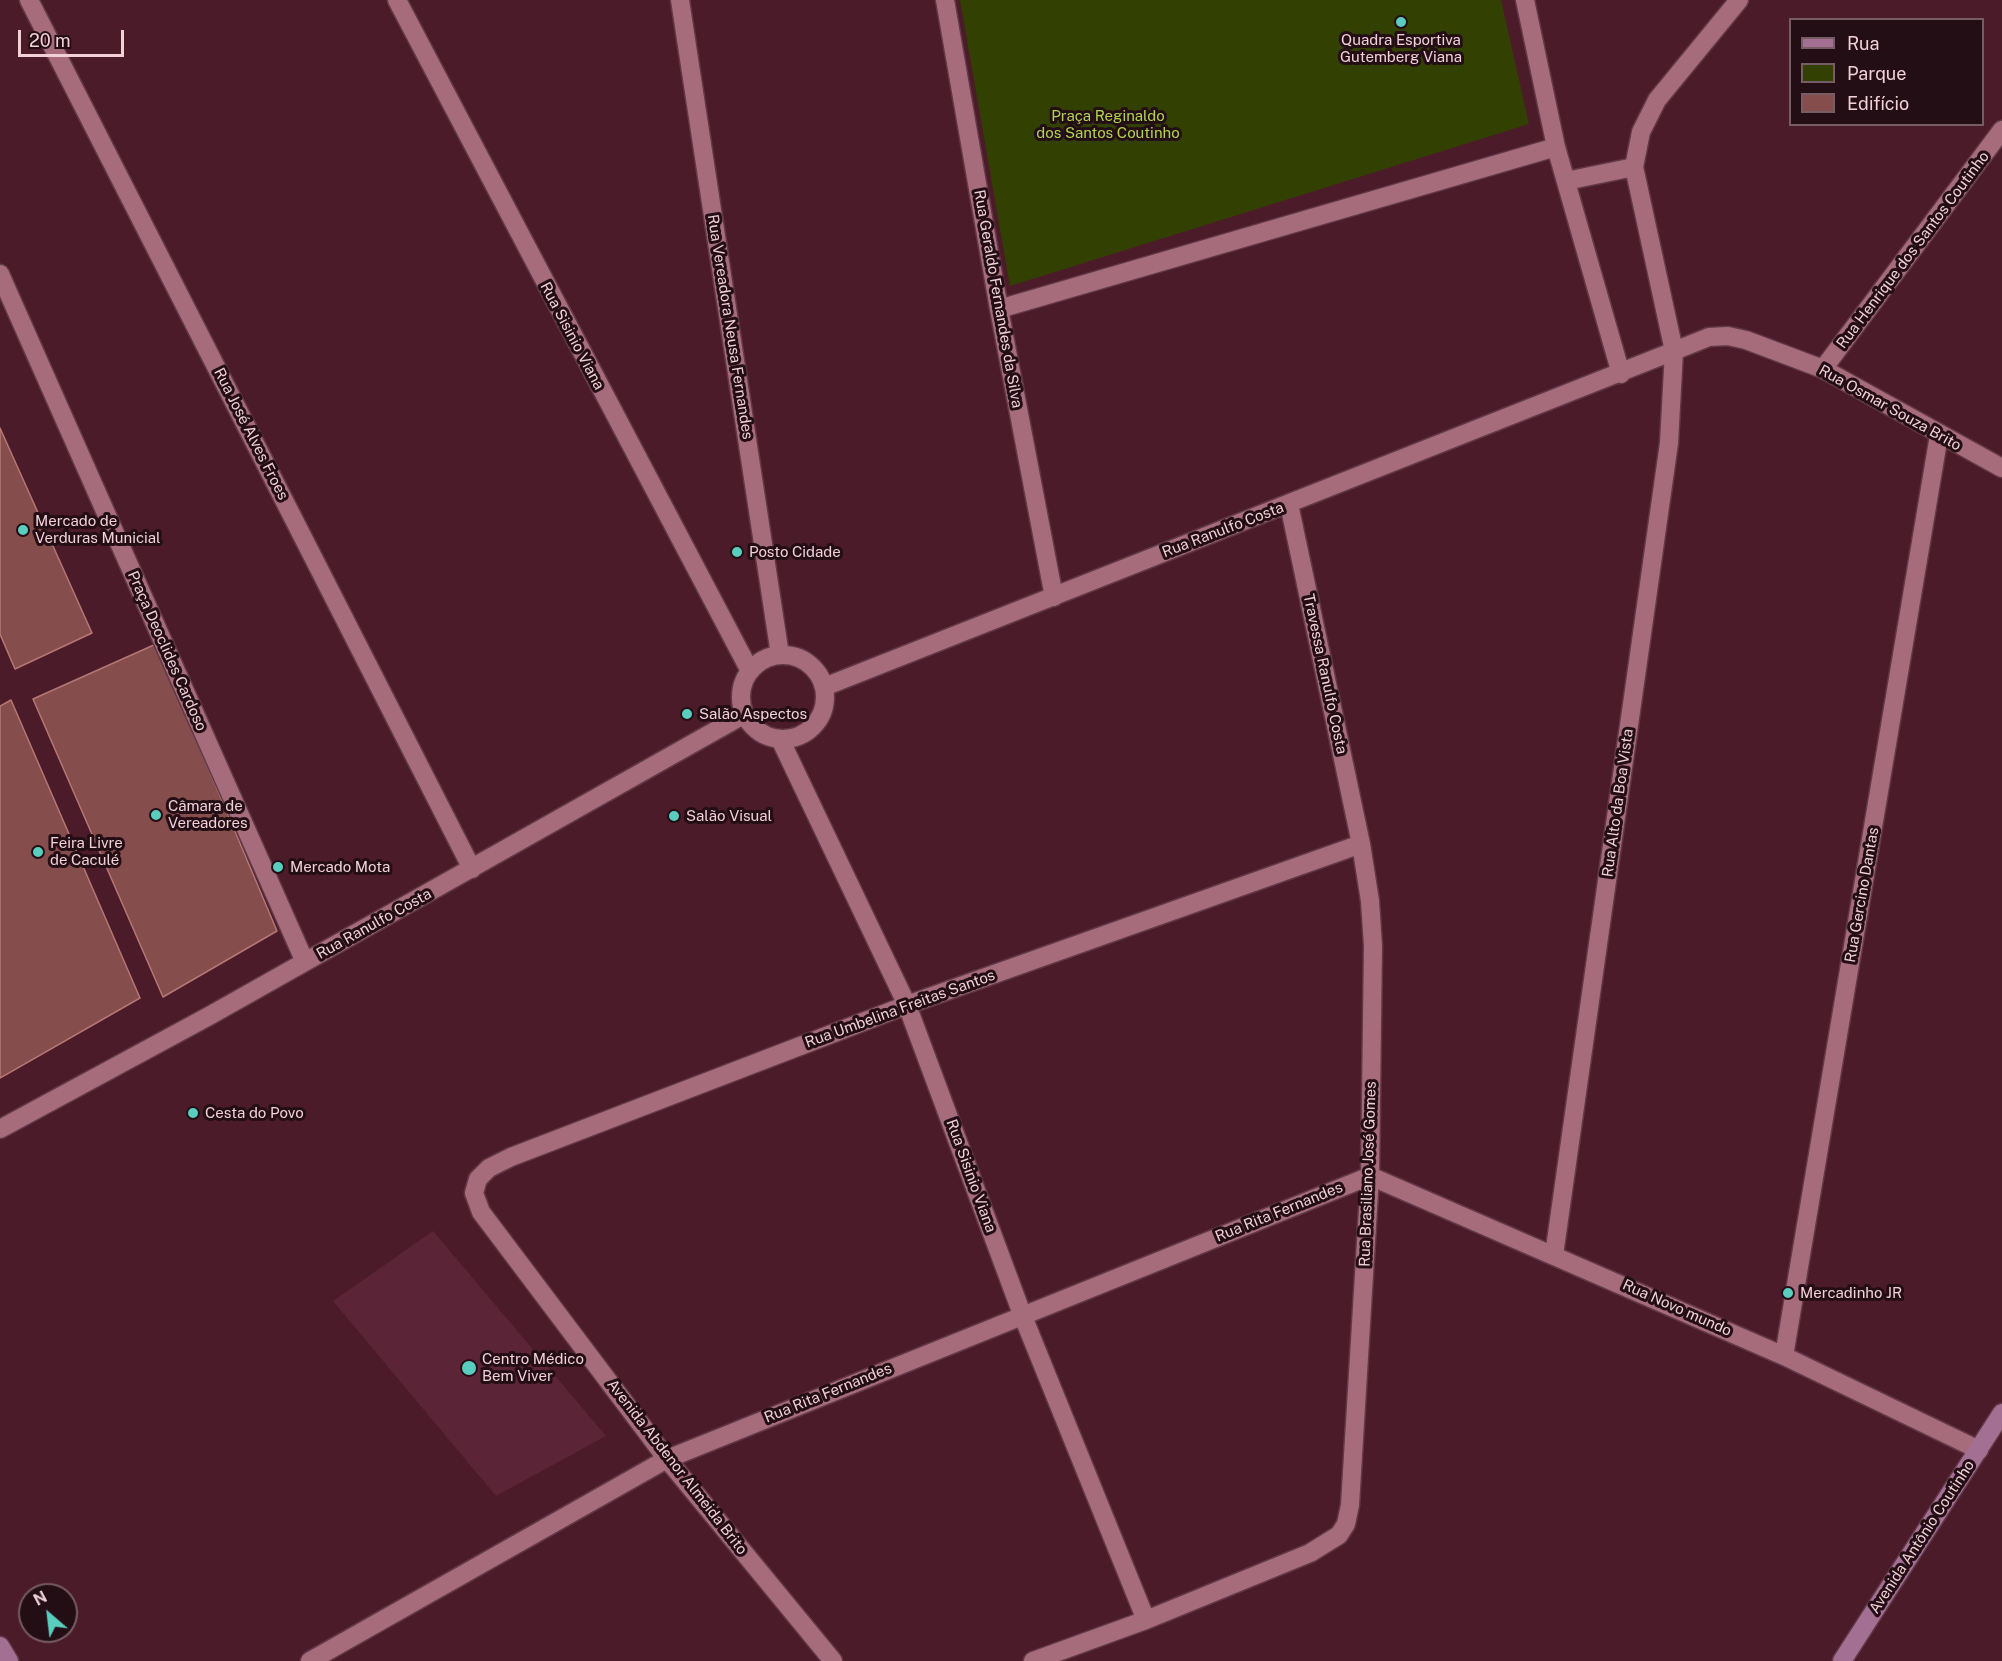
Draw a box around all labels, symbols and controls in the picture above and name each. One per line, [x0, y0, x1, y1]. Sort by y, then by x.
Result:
marker: Quadra Esportiva Gutemberg Viana [1394, 15, 1408, 29]
scale bar [21, 18, 128, 56]
legend [1789, 18, 1984, 126]
text: 20 m [29, 30, 71, 51]
place label: Quadra Esportiva Gutemberg Viana [1340, 31, 1462, 66]
text: Rua [1847, 33, 1879, 54]
text: Parque [1847, 63, 1907, 84]
text: Edifício [1847, 93, 1909, 114]
park label: Praça Reginaldo dos Santos Coutinho [1036, 107, 1180, 142]
street label: Rua Henrique dos Santos Coutinho [1833, 148, 1993, 352]
street label: Rua Geraldo Fernandes da Silva [970, 189, 1026, 409]
street label: Rua Vereadora Neusa Fernandes [703, 213, 757, 441]
street label: Rua Sisinio Viana [536, 279, 608, 393]
street label: Rua Osmar Souza Brito [1816, 361, 1964, 455]
street label: Rua José Alves Froes [210, 365, 292, 503]
street label: Rua Ranulfo Costa [1160, 499, 1286, 561]
place label: Mercado de Verduras Municial [35, 512, 161, 547]
marker: Mercado de Verduras Municial [16, 523, 30, 537]
place label: Posto Cidade [749, 543, 841, 561]
marker: Posto Cidade [730, 545, 744, 559]
street label: Praça Deoclides Cardoso [124, 568, 210, 734]
street label: Travessa Ranulfo Costa [1299, 592, 1351, 756]
place label: Salão Aspectos [699, 705, 807, 723]
marker: Salão Aspectos [680, 707, 694, 721]
street label: Rua Alto da Boa Vista [1599, 728, 1637, 878]
place label: Câmara de Vereadores [168, 797, 248, 832]
place label: Salão Visual [686, 807, 772, 825]
marker: Câmara de Vereadores [149, 808, 163, 822]
marker: Salão Visual [667, 809, 681, 823]
street label: Rua Gercino Dantas [1841, 826, 1883, 964]
place label: Feira Livre de Caculé [50, 834, 123, 869]
marker: Feira Livre de Caculé [31, 845, 45, 859]
place label: Mercado Mota [290, 858, 390, 876]
marker: Mercado Mota [271, 860, 285, 874]
street label: Rua Ranulfo Costa [313, 885, 435, 963]
street label: Rua Umbelina Freitas Santos [803, 966, 997, 1052]
street label: Rua Brasiliano José Gomes [1356, 1081, 1380, 1267]
place label: Cesta do Povo [205, 1104, 304, 1122]
marker: Cesta do Povo [186, 1106, 200, 1120]
street label: Rua Sisinio Viana [942, 1117, 1000, 1235]
street label: Rua Rita Fernandes [1213, 1178, 1345, 1246]
street label: Rua Novo mundo [1620, 1276, 1734, 1340]
place label: Mercadinho JR [1800, 1284, 1902, 1302]
marker: Mercadinho JR [1781, 1286, 1795, 1300]
place label: Centro Médico Bem Viver [482, 1350, 584, 1385]
marker: Centro Médico Bem Viver [460, 1359, 478, 1377]
street label: Rua Rita Fernandes [762, 1359, 894, 1427]
street label: Avenida Abdenor Almeida Brito [603, 1376, 751, 1558]
street label: Avenida Antônio Coutinho [1866, 1457, 1978, 1617]
north arrow [18, 1583, 78, 1643]
text: N [30, 1587, 50, 1610]

